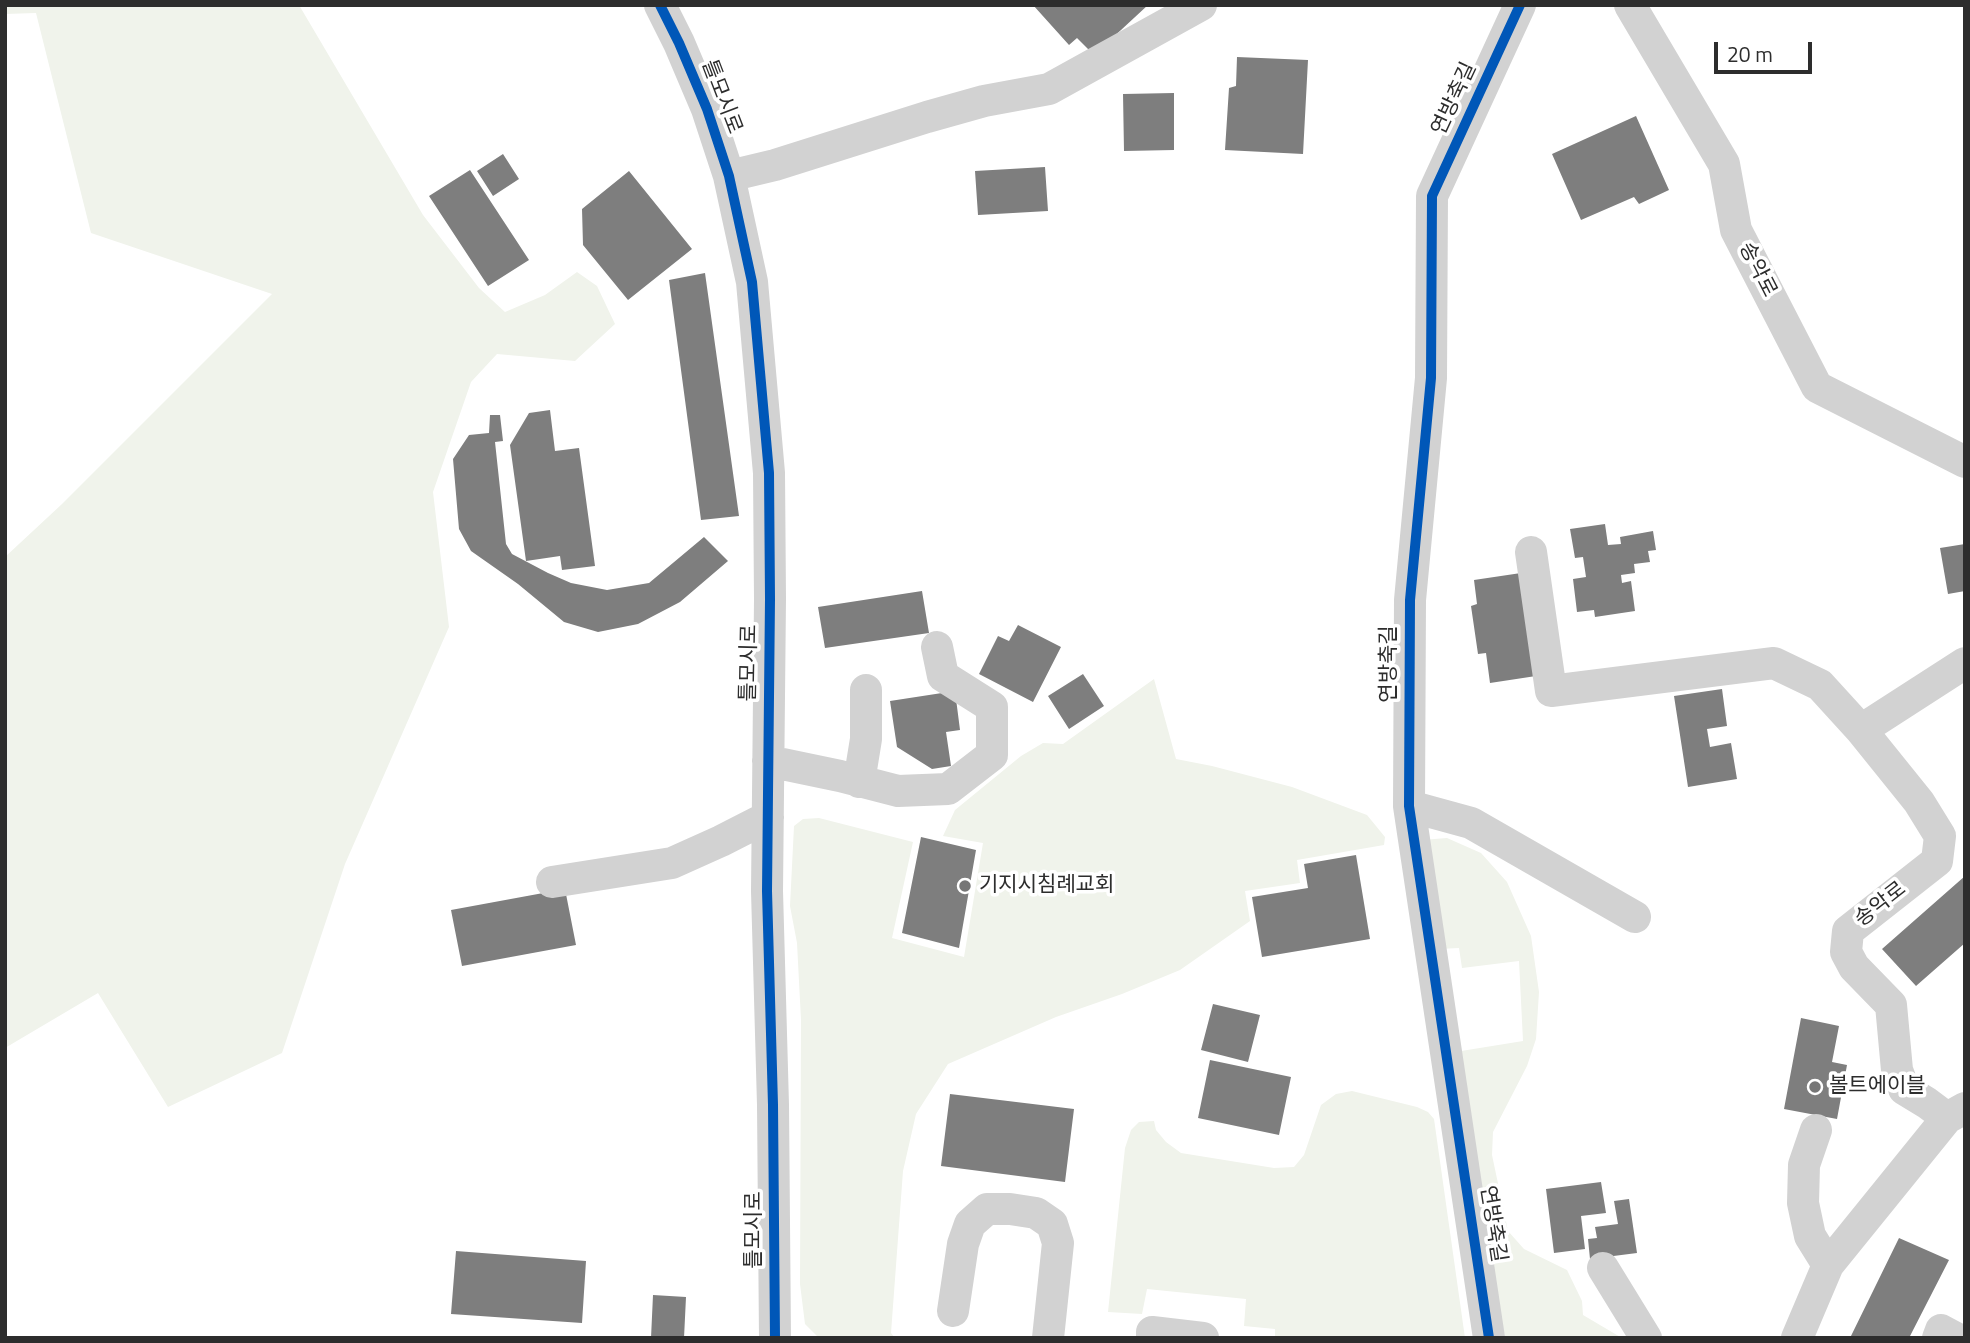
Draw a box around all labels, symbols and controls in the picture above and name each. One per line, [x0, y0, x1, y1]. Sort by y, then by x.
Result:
scale bar [1718, 28, 1816, 72]
text: 20 m [1727, 38, 1773, 70]
street label: 틀모시로 [695, 56, 747, 138]
street label: 연방축길 [1427, 59, 1483, 139]
street label: 송악로 [1733, 238, 1781, 302]
street label: 틀모시로 [737, 624, 763, 702]
street label: 연방축길 [1377, 625, 1403, 703]
place label: 기지시침례교회 [979, 873, 1114, 899]
street label: 송악로 [1850, 877, 1912, 933]
marker: 기지시침례교회 [957, 878, 973, 894]
place label: 볼트에이블 [1829, 1074, 1926, 1100]
marker: 볼트에이블 [1807, 1079, 1823, 1095]
street label: 연방축길 [1474, 1184, 1510, 1264]
street label: 틀모시로 [742, 1191, 768, 1269]

